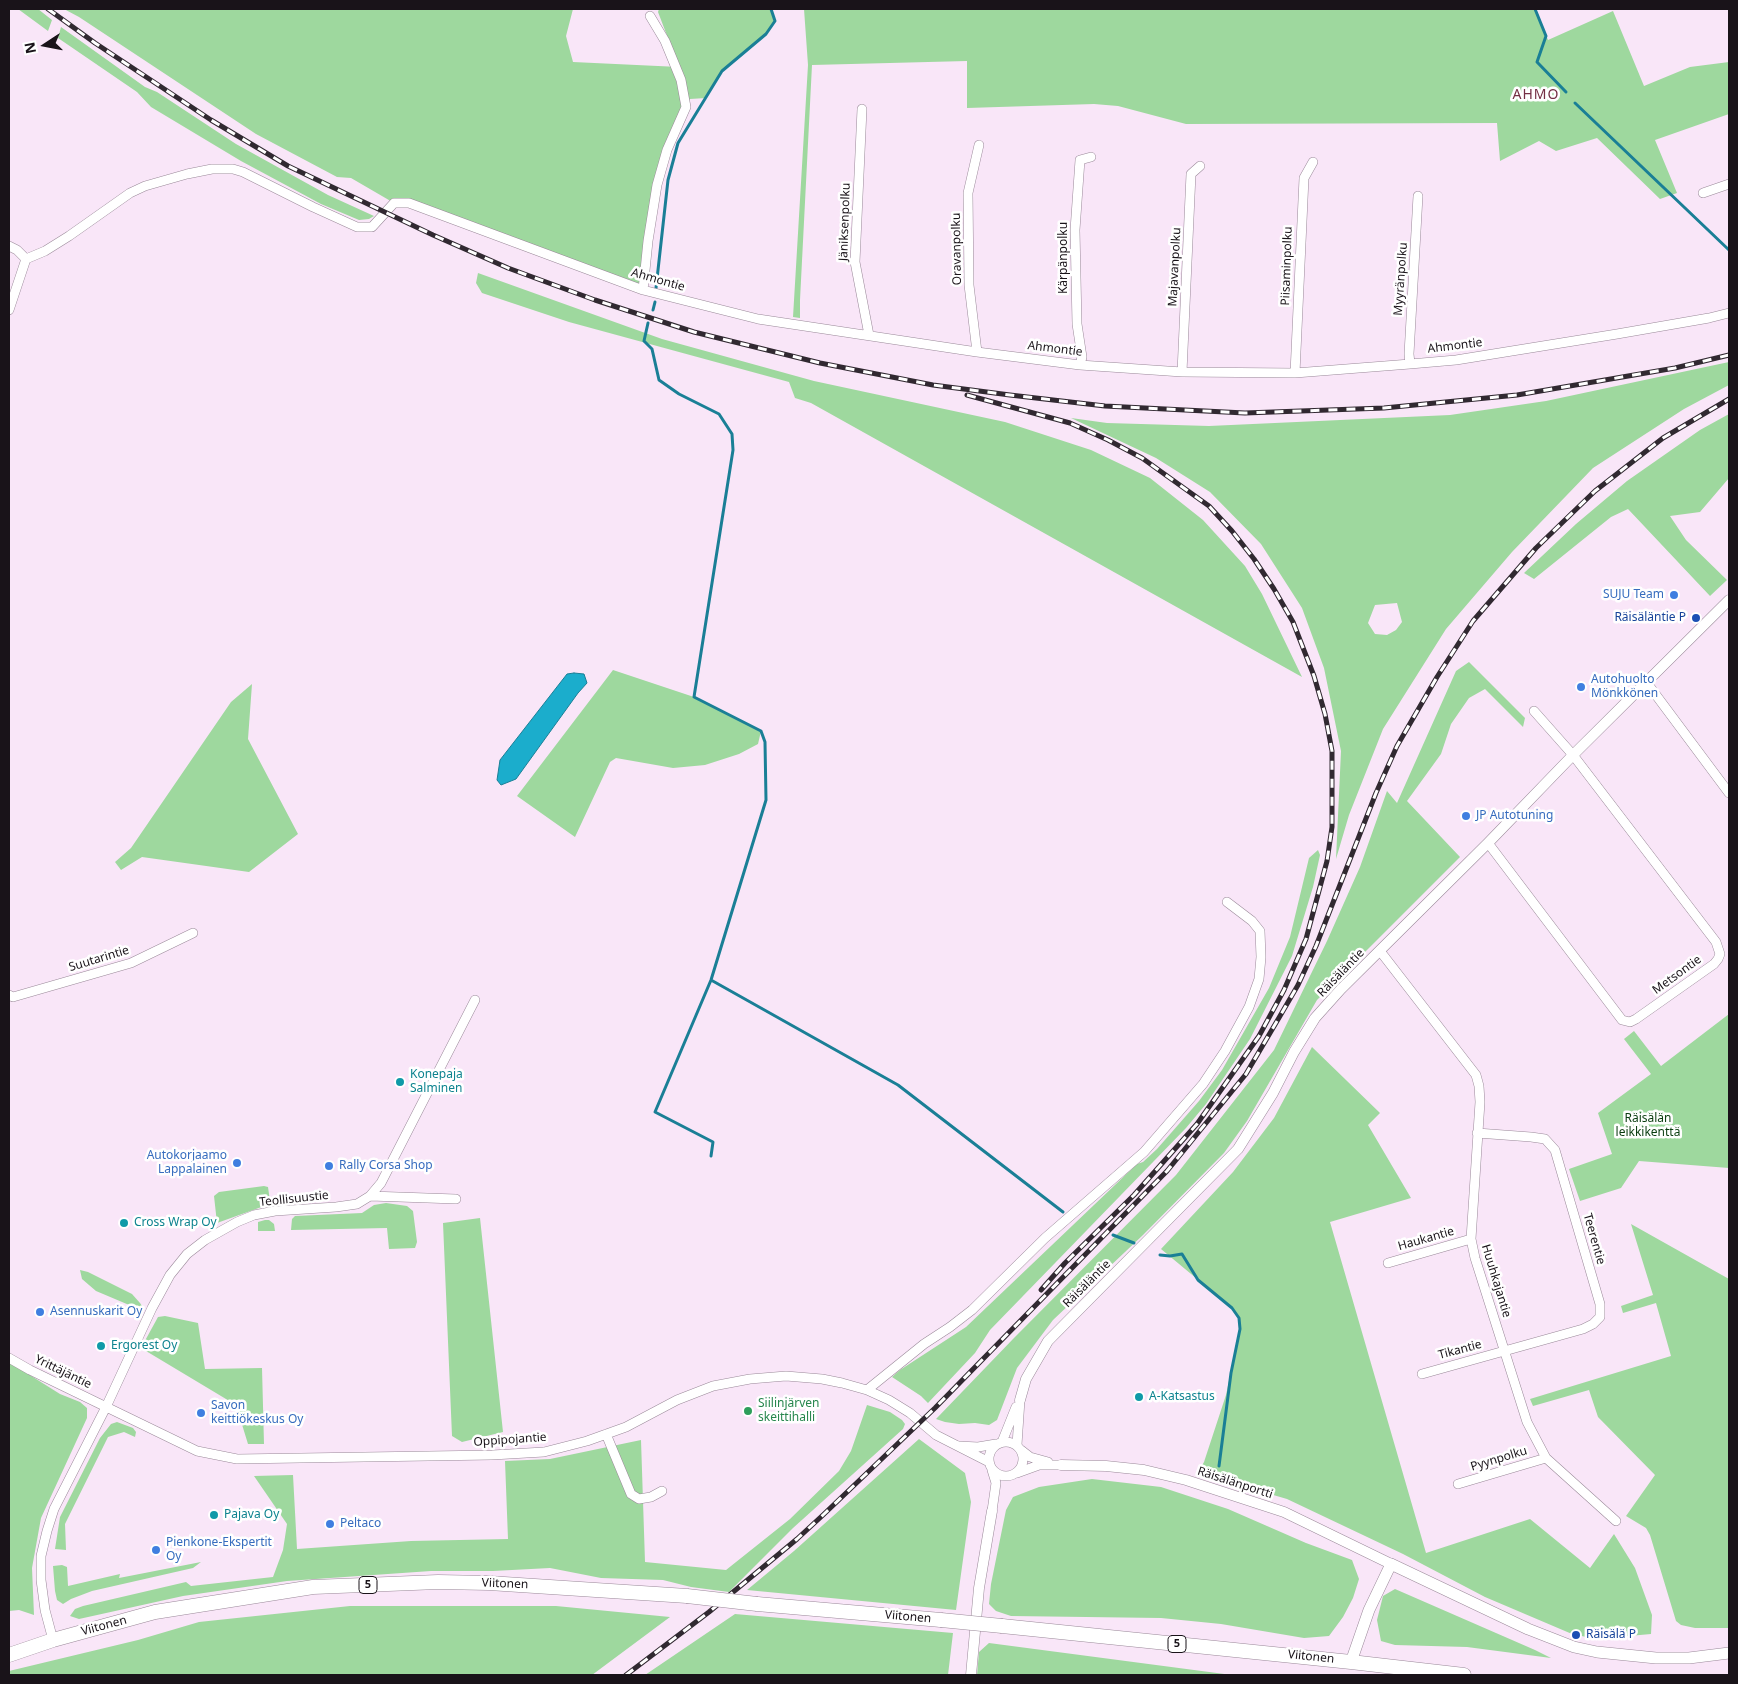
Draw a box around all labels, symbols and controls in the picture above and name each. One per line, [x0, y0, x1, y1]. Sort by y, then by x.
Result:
north arrow [20, 20, 70, 70]
text: N [19, 41, 40, 55]
district label: AHMO [1512, 87, 1560, 103]
street label: Jäniksenpolku [836, 183, 854, 261]
street label: Oravanpolku [949, 213, 965, 285]
street label: Kärpänpolku [1057, 222, 1071, 294]
street label: Piisaminpolku [1278, 226, 1296, 306]
street label: Majavanpolku [1166, 227, 1184, 307]
street label: Myyränpolku [1391, 242, 1411, 316]
street label: Ahmontie [629, 265, 687, 295]
street label: Ahmontie [1427, 335, 1483, 357]
street label: Ahmontie [1027, 338, 1083, 360]
place label: SUJU Team [1603, 588, 1664, 602]
marker: SUJU Team [1668, 589, 1680, 601]
place label: Räisäläntie P [1614, 611, 1686, 625]
marker: Räisäläntie P [1690, 612, 1702, 624]
place label: Autohuolto Mönkkönen [1591, 673, 1658, 701]
marker: Autohuolto Mönkkönen [1575, 681, 1587, 693]
place label: JP Autotuning [1476, 809, 1553, 823]
marker: JP Autotuning [1460, 810, 1472, 822]
street label: Suutarintie [67, 943, 131, 975]
street label: Räisäläntie [1315, 946, 1367, 1000]
street label: Metsontie [1650, 953, 1704, 997]
place label: Konepaja Salminen [410, 1068, 463, 1096]
marker: Konepaja Salminen [394, 1076, 406, 1088]
park label: Räisälän leikkikenttä [1616, 1112, 1680, 1140]
place label: Autokorjaamo Lappalainen [147, 1149, 227, 1177]
marker: Autokorjaamo Lappalainen [231, 1157, 243, 1169]
place label: Rally Corsa Shop [339, 1159, 433, 1173]
marker: Rally Corsa Shop [323, 1160, 335, 1172]
street label: Teollisuustie [259, 1188, 329, 1210]
street label: Teerentie [1580, 1212, 1608, 1266]
place label: Cross Wrap Oy [134, 1216, 217, 1230]
marker: Cross Wrap Oy [118, 1217, 130, 1229]
street label: Haukantie [1396, 1224, 1456, 1254]
street label: Huuhkajantie [1478, 1243, 1514, 1319]
street label: Räisäläntie [1060, 1257, 1114, 1311]
place label: Asennuskarit Oy [50, 1305, 142, 1319]
marker: Asennuskarit Oy [34, 1306, 46, 1318]
street label: Tikantie [1437, 1337, 1483, 1363]
place label: Ergorest Oy [111, 1339, 177, 1353]
marker: Ergorest Oy [95, 1340, 107, 1352]
street label: Yrittäjäntie [32, 1352, 94, 1392]
place label: A-Katsastus [1149, 1390, 1215, 1404]
marker: A-Katsastus [1133, 1391, 1145, 1403]
place label: Siilinjärven skeittihalli [758, 1397, 819, 1425]
place label: Savon keittiökeskus Oy [211, 1399, 303, 1427]
marker: Siilinjärven skeittihalli [742, 1405, 754, 1417]
marker: Savon keittiökeskus Oy [195, 1407, 207, 1419]
street label: Oppipojantie [473, 1430, 547, 1450]
street label: Pyynpolku [1469, 1444, 1529, 1474]
street label: Räisälänportti [1196, 1464, 1274, 1502]
place label: Pajava Oy [224, 1508, 279, 1522]
marker: Pajava Oy [208, 1509, 220, 1521]
place label: Peltaco [340, 1517, 381, 1531]
marker: Peltaco [324, 1518, 336, 1530]
place label: Pienkone-Ekspertit Oy [166, 1536, 272, 1564]
marker: Pienkone-Ekspertit Oy [150, 1544, 162, 1556]
road number: 5 [359, 1576, 377, 1594]
street label: Viitonen [481, 1576, 529, 1592]
street label: Viitonen [884, 1608, 932, 1626]
street label: Viitonen [80, 1613, 128, 1639]
place label: Räisälä P [1586, 1628, 1636, 1642]
marker: Räisälä P [1570, 1629, 1582, 1641]
road number: 5 [1168, 1636, 1186, 1652]
street label: Viitonen [1287, 1647, 1335, 1667]

